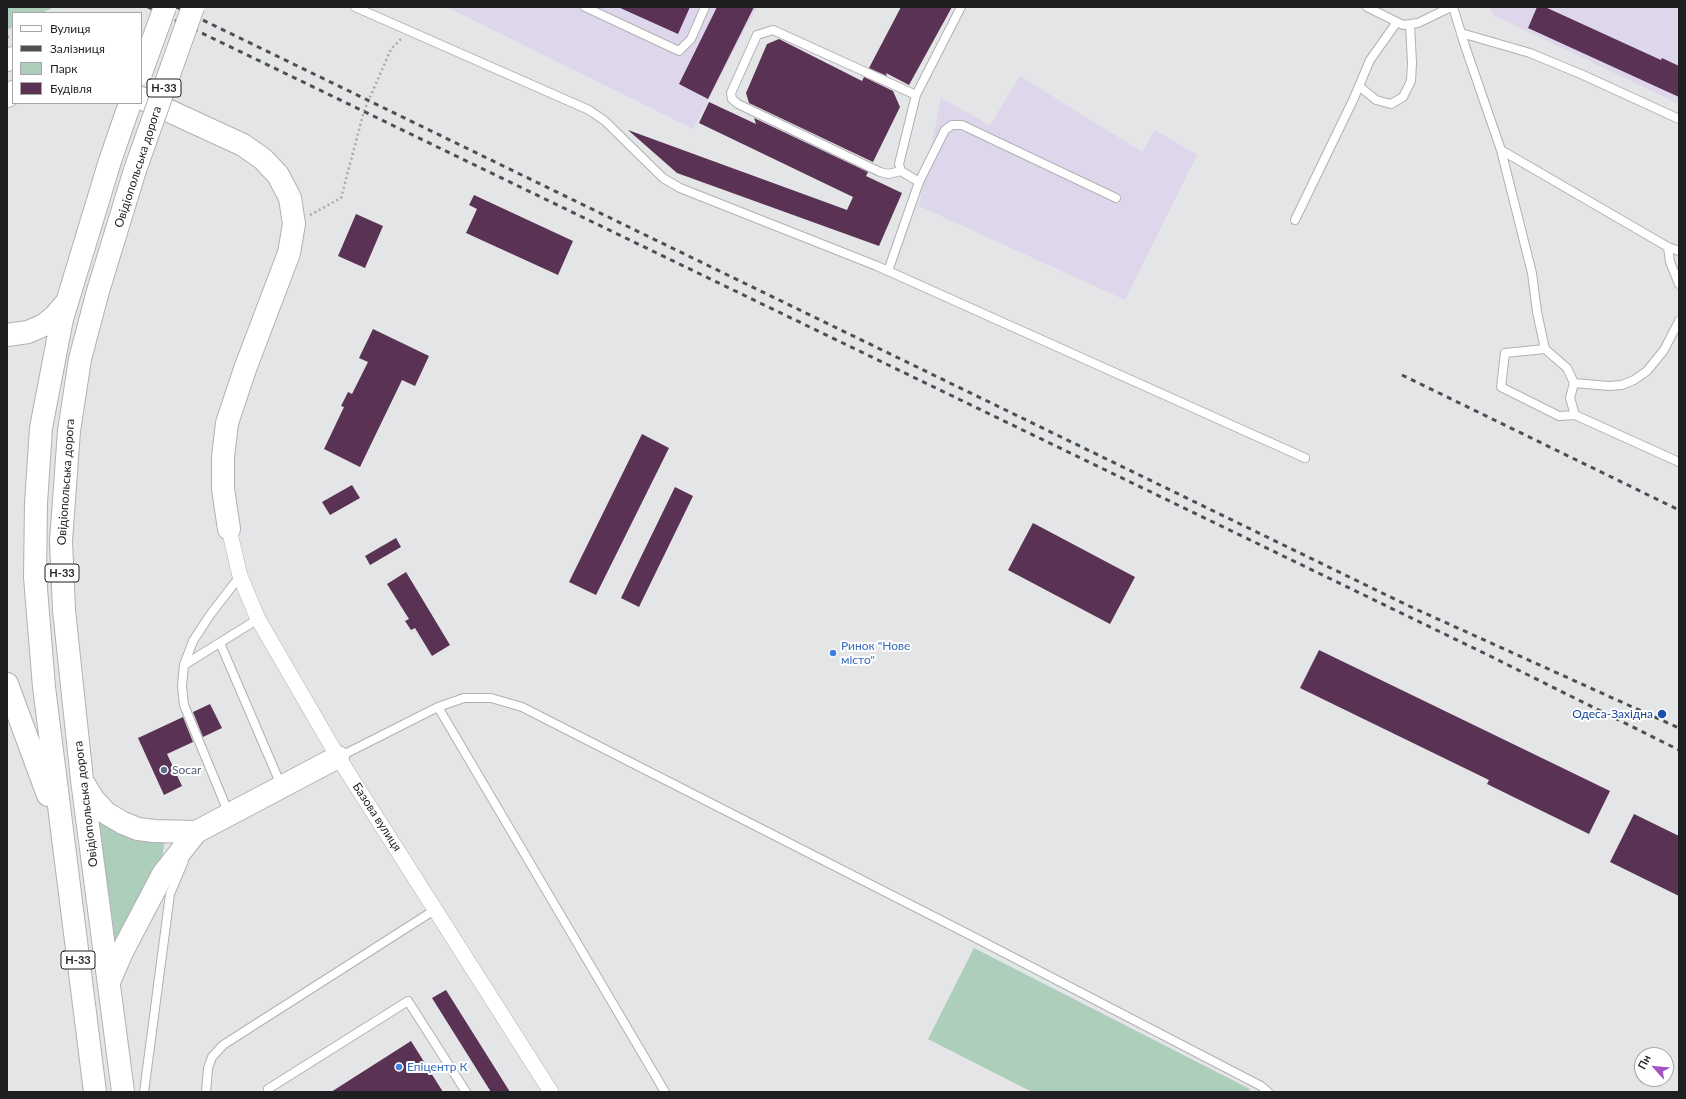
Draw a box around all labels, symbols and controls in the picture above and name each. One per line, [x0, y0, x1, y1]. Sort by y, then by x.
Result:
legend [12, 12, 142, 104]
text: Вулиця [50, 21, 90, 36]
text: Залізниця [50, 41, 105, 56]
text: Парк [50, 61, 78, 76]
road number: Н-33 [147, 79, 181, 97]
text: Будівля [50, 81, 92, 96]
street label: Овідіопольська дорога [112, 104, 164, 230]
street label: Овідіопольська дорога [54, 418, 78, 546]
road number: Н-33 [45, 564, 79, 582]
place label: Ринок "Нове місто" [841, 639, 910, 667]
marker: Ринок "Нове місто" [828, 648, 838, 658]
place label: Одеса-Західна [1572, 707, 1653, 721]
marker: Одеса-Західна [1656, 708, 1668, 720]
street label: Овідіопольська дорога [71, 740, 101, 868]
place label: Socar [172, 763, 201, 777]
marker: Socar [159, 765, 169, 775]
street label: Базова вулиця [349, 780, 405, 854]
road number: Н-33 [61, 951, 95, 969]
north arrow [1634, 1047, 1674, 1087]
text: Пн [1635, 1052, 1653, 1071]
place label: Епіцентр К [407, 1060, 468, 1074]
marker: Епіцентр К [394, 1062, 404, 1072]

